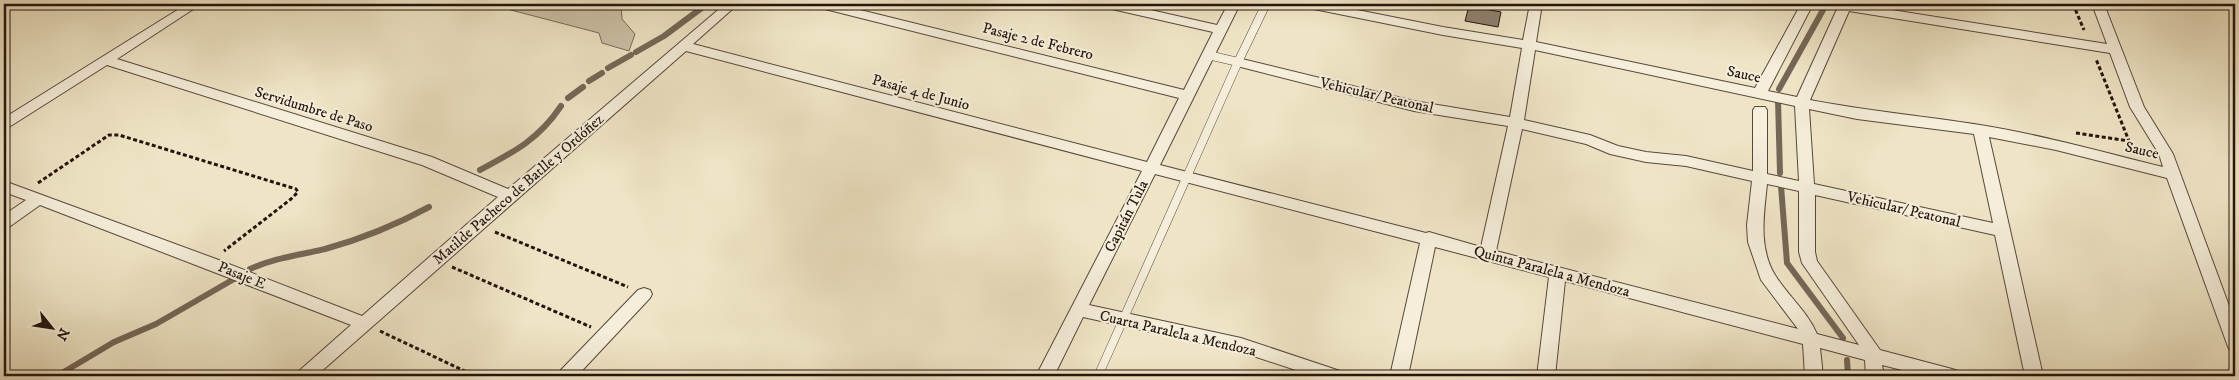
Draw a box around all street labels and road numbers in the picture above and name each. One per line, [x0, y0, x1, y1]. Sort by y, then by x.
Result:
street label: Pasaje 2 de Febrero [980, 19, 1095, 64]
street label: Sauce [1725, 62, 1763, 87]
street label: Pasaje 4 de Junio [870, 70, 972, 115]
street label: Vehicular/ Peatonal [1317, 73, 1436, 118]
street label: Servidumbre de Paso [252, 82, 375, 136]
street label: Matilde Pacheco de Batlle y Ordóñez [429, 110, 608, 269]
street label: Sauce [2123, 137, 2161, 164]
street label: Capitán Tula [1100, 176, 1153, 255]
street label: Vehicular/ Peatonal [1844, 187, 1963, 232]
street label: Quinta Paralela a Mendoza [1472, 241, 1633, 302]
street label: Pasaje E [215, 257, 269, 294]
street label: Cuarta Paralela a Mendoza [1098, 306, 1259, 361]

